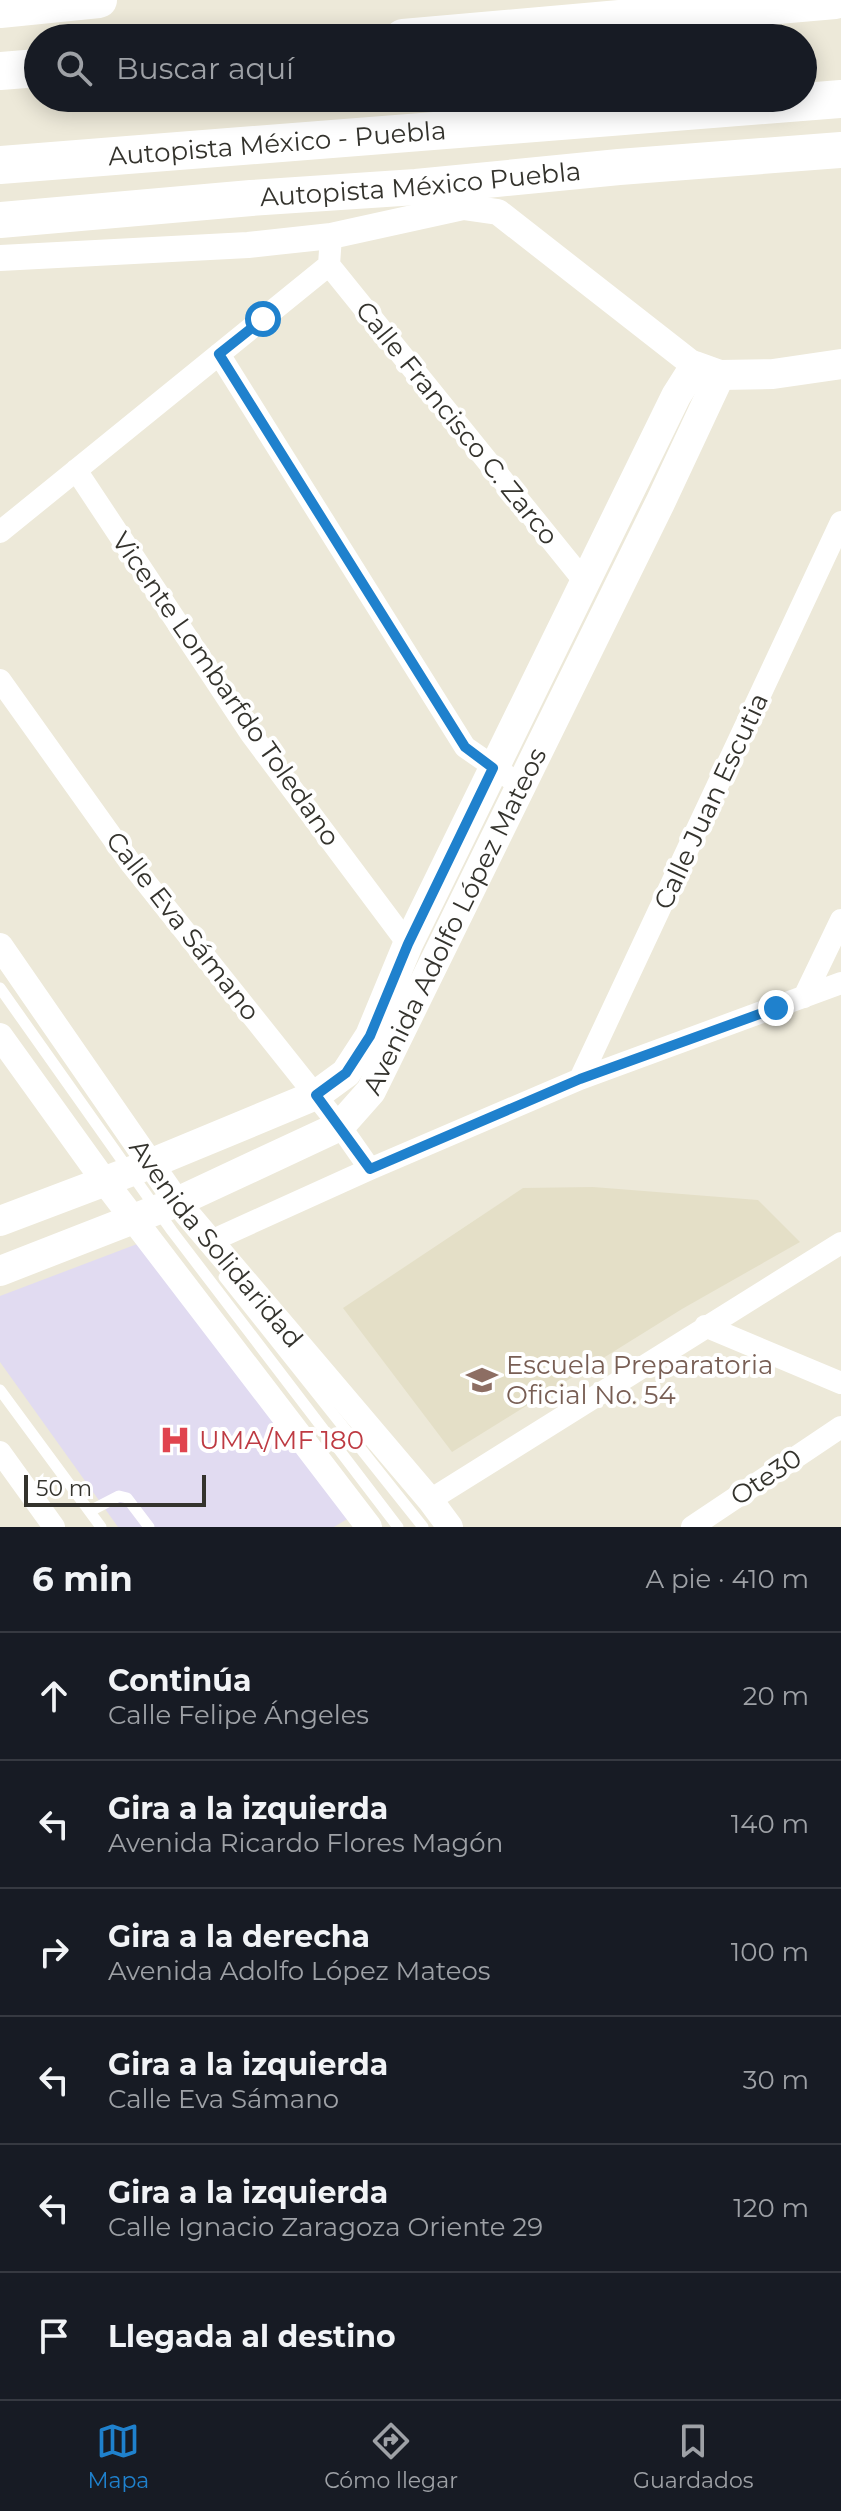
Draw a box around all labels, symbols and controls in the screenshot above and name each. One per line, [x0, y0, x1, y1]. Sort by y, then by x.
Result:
search box [24, 24, 817, 112]
icon: search [52, 46, 96, 90]
text: Buscar aquí [116, 50, 294, 87]
street label: Autopista México - Puebla [107, 114, 447, 172]
street label: Autopista México Puebla [259, 155, 583, 213]
street label: Calle Francisco C. Zarco [349, 295, 565, 551]
route start [245, 301, 281, 337]
street label: Vicente Lombarfdo Toledano [105, 526, 347, 852]
street label: Calle Juan Escutia [647, 688, 775, 914]
street label: Avenida Adolfo López Mateos [356, 742, 553, 1100]
street label: Calle Eva Sámano [99, 825, 267, 1027]
route end [758, 990, 794, 1026]
street label: Avenida Solidaridad [122, 1133, 310, 1354]
place label: Escuela Preparatoria Oficial No. 54 [506, 1349, 773, 1411]
school or university icon: Escuela Preparatoria Oficial No. 54 [465, 1363, 499, 1397]
hospital icon: UMA/MF 180 [158, 1423, 192, 1457]
place label: UMA/MF 180 [199, 1424, 364, 1456]
street label: Ote30 [724, 1442, 808, 1512]
scale bar [24, 1471, 206, 1507]
text: 50 m [36, 1475, 92, 1502]
text: 6 min [32, 1558, 133, 1600]
text: A pie · 410 m [646, 1563, 809, 1595]
text: Continúa [108, 1662, 251, 1699]
icon: ahead [32, 1674, 76, 1718]
text: 20 m [743, 1680, 809, 1712]
text: Calle Felipe Ángeles [108, 1699, 369, 1731]
text: Gira a la izquierda [108, 1790, 388, 1827]
icon: left [32, 1802, 76, 1846]
text: 140 m [731, 1808, 809, 1840]
text: Avenida Ricardo Flores Magón [108, 1827, 503, 1859]
text: Gira a la derecha [108, 1918, 370, 1955]
icon: right [32, 1930, 76, 1974]
text: 100 m [731, 1936, 809, 1968]
text: Avenida Adolfo López Mateos [108, 1955, 491, 1987]
text: Gira a la izquierda [108, 2046, 388, 2083]
icon: left [32, 2058, 76, 2102]
text: 30 m [743, 2064, 809, 2096]
text: Calle Eva Sámano [108, 2083, 339, 2115]
text: Gira a la izquierda [108, 2174, 388, 2211]
icon: left [32, 2186, 76, 2230]
text: 120 m [733, 2192, 809, 2224]
text: Calle Ignacio Zaragoza Oriente 29 [108, 2211, 543, 2243]
icon: arrive [32, 2314, 76, 2358]
text: Llegada al destino [108, 2318, 396, 2355]
tab: Mapa [87, 2419, 149, 2494]
tab: Cómo llegar [324, 2419, 458, 2494]
tab: Guardados [633, 2419, 754, 2494]

